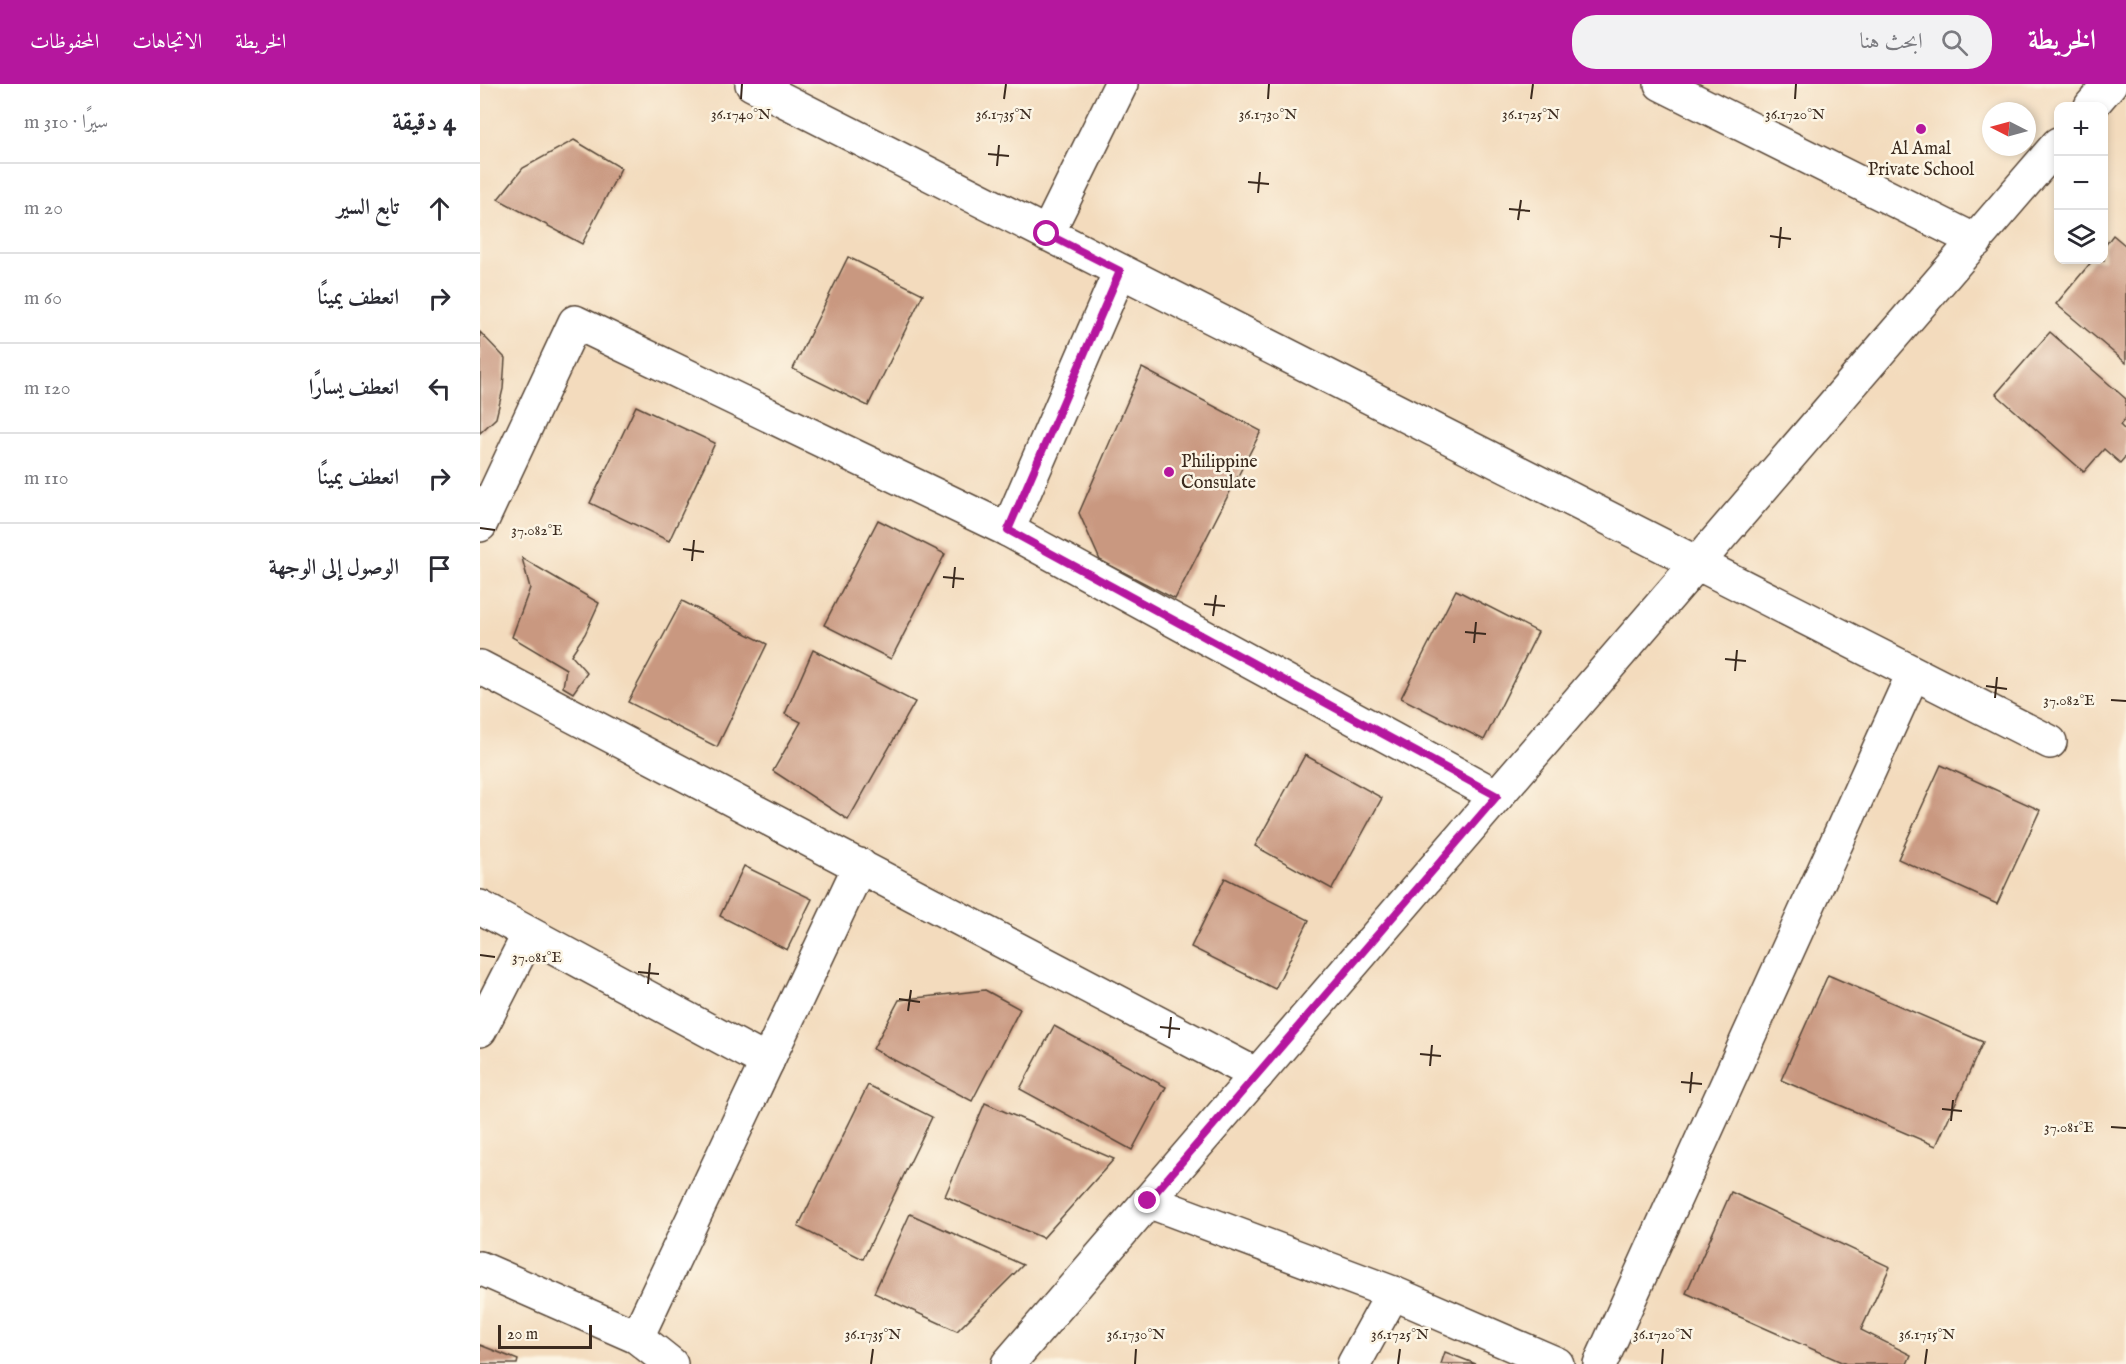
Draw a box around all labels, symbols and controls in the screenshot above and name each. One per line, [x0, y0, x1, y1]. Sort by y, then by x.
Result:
search box [1572, 15, 1992, 69]
text: الخريطة [2028, 24, 2096, 59]
icon: search [1938, 26, 1971, 59]
text: ابحث هنا [1859, 28, 1923, 56]
text: المحفوظات [30, 29, 99, 56]
text: الاتجاهات [132, 29, 202, 56]
text: الخريطة [235, 29, 286, 56]
north arrow [1982, 102, 2036, 156]
map controls [2054, 102, 2108, 264]
button: + [2054, 102, 2108, 156]
text: 36.1740°N [711, 105, 771, 124]
text: 36.1735°N [976, 105, 1032, 124]
text: 36.1730°N [1239, 105, 1297, 124]
text: 36.1725°N [1502, 105, 1560, 124]
text: 36.1720°N [1765, 105, 1825, 124]
text: 4 دقيقة [392, 106, 456, 139]
text: سيرًا · 310 m [24, 110, 108, 135]
marker: Al Amal Private School [1914, 122, 1928, 136]
place label: Al Amal Private School [1868, 138, 1974, 182]
button: − [2054, 156, 2108, 210]
icon: ahead [423, 192, 456, 225]
text: تابع السير [337, 194, 399, 222]
text: 20 m [24, 196, 63, 221]
button: layers [2054, 210, 2108, 264]
route start [1033, 220, 1059, 246]
icon: right [423, 282, 456, 315]
text: انعطف يمينًا [318, 284, 399, 312]
text: 60 m [24, 286, 62, 311]
icon: left [423, 372, 456, 405]
text: انعطف يسارًا [309, 374, 399, 402]
text: 120 m [24, 376, 71, 401]
place label: Philippine Consulate [1181, 451, 1258, 495]
icon: right [423, 462, 456, 495]
text: انعطف يمينًا [318, 464, 399, 492]
marker: Philippine Consulate [1162, 465, 1176, 479]
text: 110 m [24, 466, 68, 491]
text: 37.082°E [511, 521, 563, 540]
icon: arrive [423, 552, 456, 585]
text: الوصول إلى الوجهة [269, 554, 399, 582]
text: 37.082°E [2043, 691, 2095, 710]
text: 37.081°E [512, 948, 562, 967]
text: 37.081°E [2044, 1118, 2094, 1137]
route end [1134, 1187, 1160, 1213]
scale bar [498, 1322, 592, 1350]
text: 20 m [507, 1325, 538, 1345]
text: 36.1735°N [845, 1325, 901, 1344]
text: 36.1730°N [1107, 1325, 1165, 1344]
text: 36.1725°N [1371, 1325, 1429, 1344]
text: 36.1720°N [1633, 1325, 1693, 1344]
text: 36.1715°N [1899, 1325, 1955, 1344]

